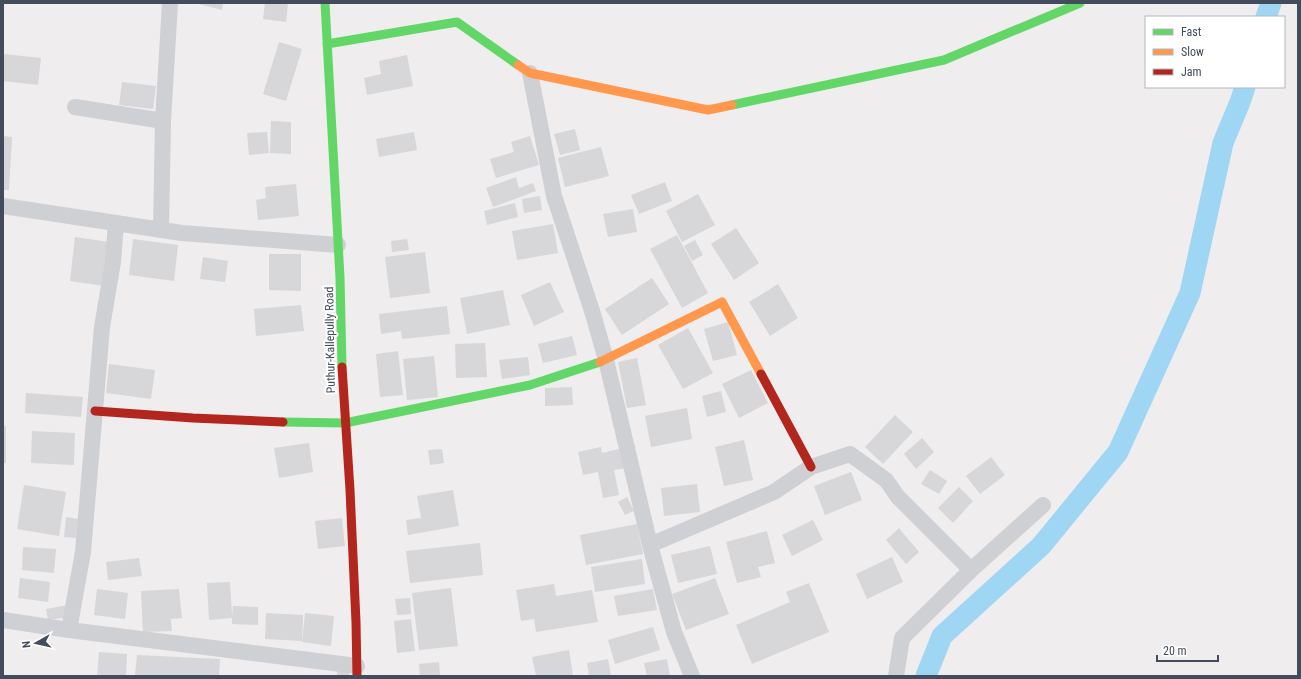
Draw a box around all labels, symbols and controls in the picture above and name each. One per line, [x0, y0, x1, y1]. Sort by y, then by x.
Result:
legend [1145, 16, 1285, 88]
text: Fast [1181, 25, 1202, 39]
text: Slow [1181, 45, 1204, 59]
text: Jam [1181, 65, 1202, 79]
street label: Puthur-Kallepully Road [322, 286, 338, 393]
north arrow [16, 623, 56, 663]
scale bar [1157, 637, 1218, 663]
text: N [20, 640, 33, 649]
text: 20 m [1163, 644, 1187, 658]

